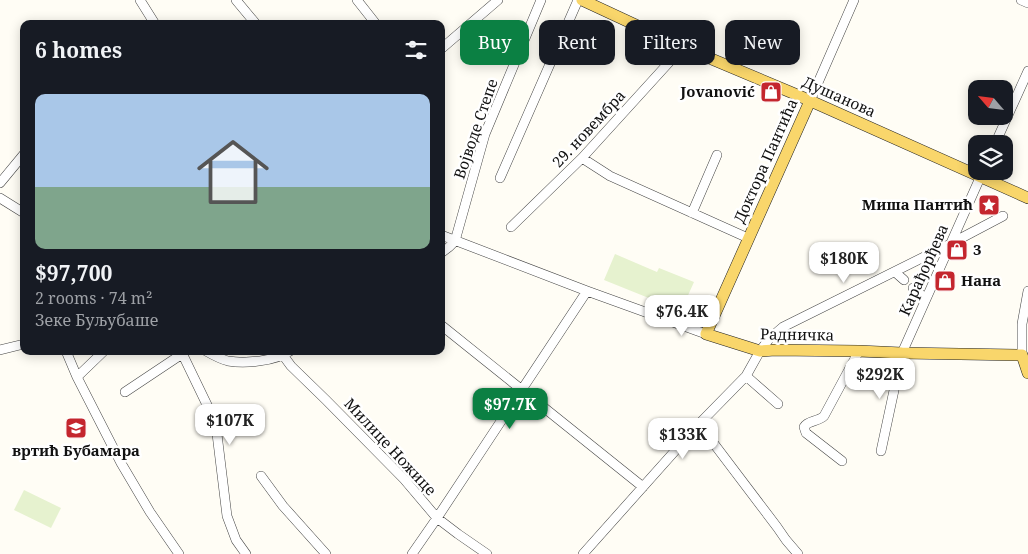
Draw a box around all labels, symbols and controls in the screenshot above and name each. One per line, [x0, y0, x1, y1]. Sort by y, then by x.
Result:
chip: Buy [460, 20, 529, 65]
chip: Rent [539, 20, 615, 65]
chip: Filters [625, 20, 715, 65]
chip: New [725, 20, 800, 65]
text: 6 homes [35, 36, 122, 64]
icon: filters [402, 36, 430, 64]
street label: Душанова [800, 71, 879, 121]
street label: Војводе Степе [449, 76, 502, 181]
shop icon: Jovanović [759, 80, 783, 104]
north arrow [968, 80, 1012, 125]
map controls [968, 80, 1013, 180]
place label: Jovanović [679, 81, 755, 101]
street label: 29. новембра [547, 85, 629, 171]
street label: Доктора Пантића [729, 95, 802, 226]
icon: home [188, 127, 278, 217]
button: layers [968, 135, 1013, 180]
place icon: Миша Пантић [977, 193, 1001, 217]
place label: Миша Пантић [862, 194, 973, 214]
street label: Карађорђева [894, 221, 952, 319]
shop icon: 3 [945, 238, 969, 262]
place label: 3 [973, 239, 981, 259]
pin: $180K [809, 242, 879, 284]
text: $180K [820, 247, 868, 269]
text: $97,700 [35, 259, 112, 287]
shop icon: Нана [933, 269, 957, 293]
place label: Нана [961, 270, 1001, 290]
text: 2 rooms · 74 m² [35, 287, 152, 309]
pin: $76.4K [641, 294, 723, 337]
text: $76.4K [656, 300, 708, 322]
text: Зеке Буљубаше [35, 309, 158, 331]
street label: Радничка [760, 323, 834, 345]
pin: $292K [845, 358, 915, 400]
text: $292K [856, 363, 904, 385]
pin: $97.7K [469, 388, 551, 430]
street label: Милице Ножице [340, 393, 441, 499]
text: $97.7K [484, 393, 536, 415]
pin: $107K [195, 404, 265, 446]
text: $107K [206, 409, 254, 431]
school or university icon: вртић Бубамара [64, 416, 88, 440]
pin: $133K [648, 418, 718, 460]
text: $133K [659, 423, 707, 445]
place label: вртић Бубамара [12, 440, 140, 460]

